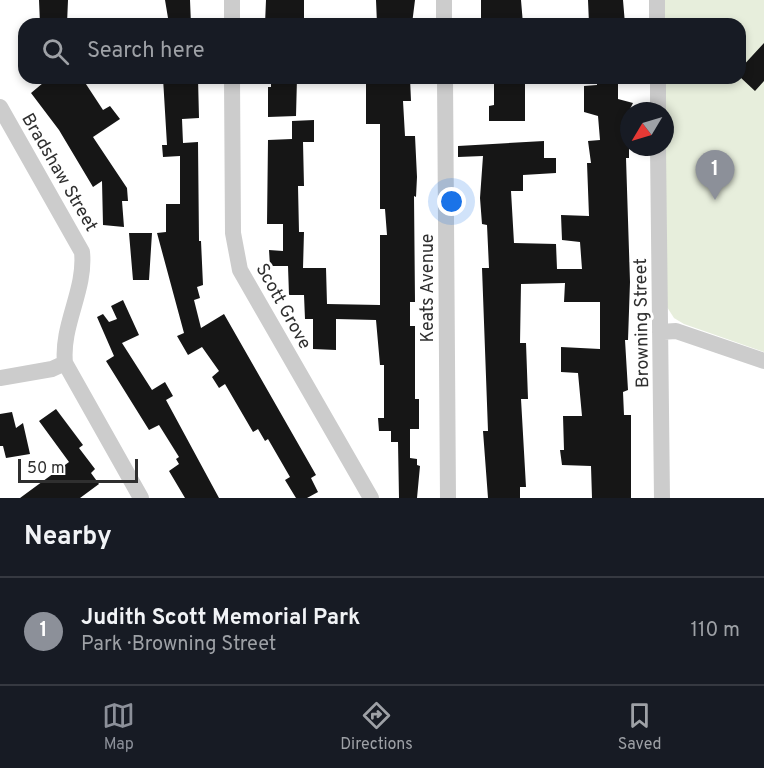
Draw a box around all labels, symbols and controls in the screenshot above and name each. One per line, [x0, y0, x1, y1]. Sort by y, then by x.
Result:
search box [18, 18, 746, 84]
icon: search [39, 35, 72, 68]
text: Search here [87, 38, 205, 65]
north arrow [620, 102, 674, 156]
street label: Bradshaw Street [16, 109, 102, 236]
pin: 1 [696, 150, 734, 200]
your location [437, 187, 466, 216]
street label: Keats Avenue [417, 234, 440, 343]
street label: Browning Street [630, 258, 655, 388]
street label: Scott Grove [250, 260, 316, 354]
scale bar [18, 456, 138, 484]
text: 50 m [27, 459, 65, 479]
text: Nearby [24, 521, 112, 554]
text: Judith Scott Memorial Park [81, 605, 360, 632]
text: 1 [40, 618, 48, 644]
text: 110 m [691, 618, 740, 644]
text: Park · Browning Street [81, 632, 276, 658]
tab: Map [102, 699, 135, 755]
tab: Directions [340, 699, 413, 755]
tab: Saved [618, 699, 662, 755]

